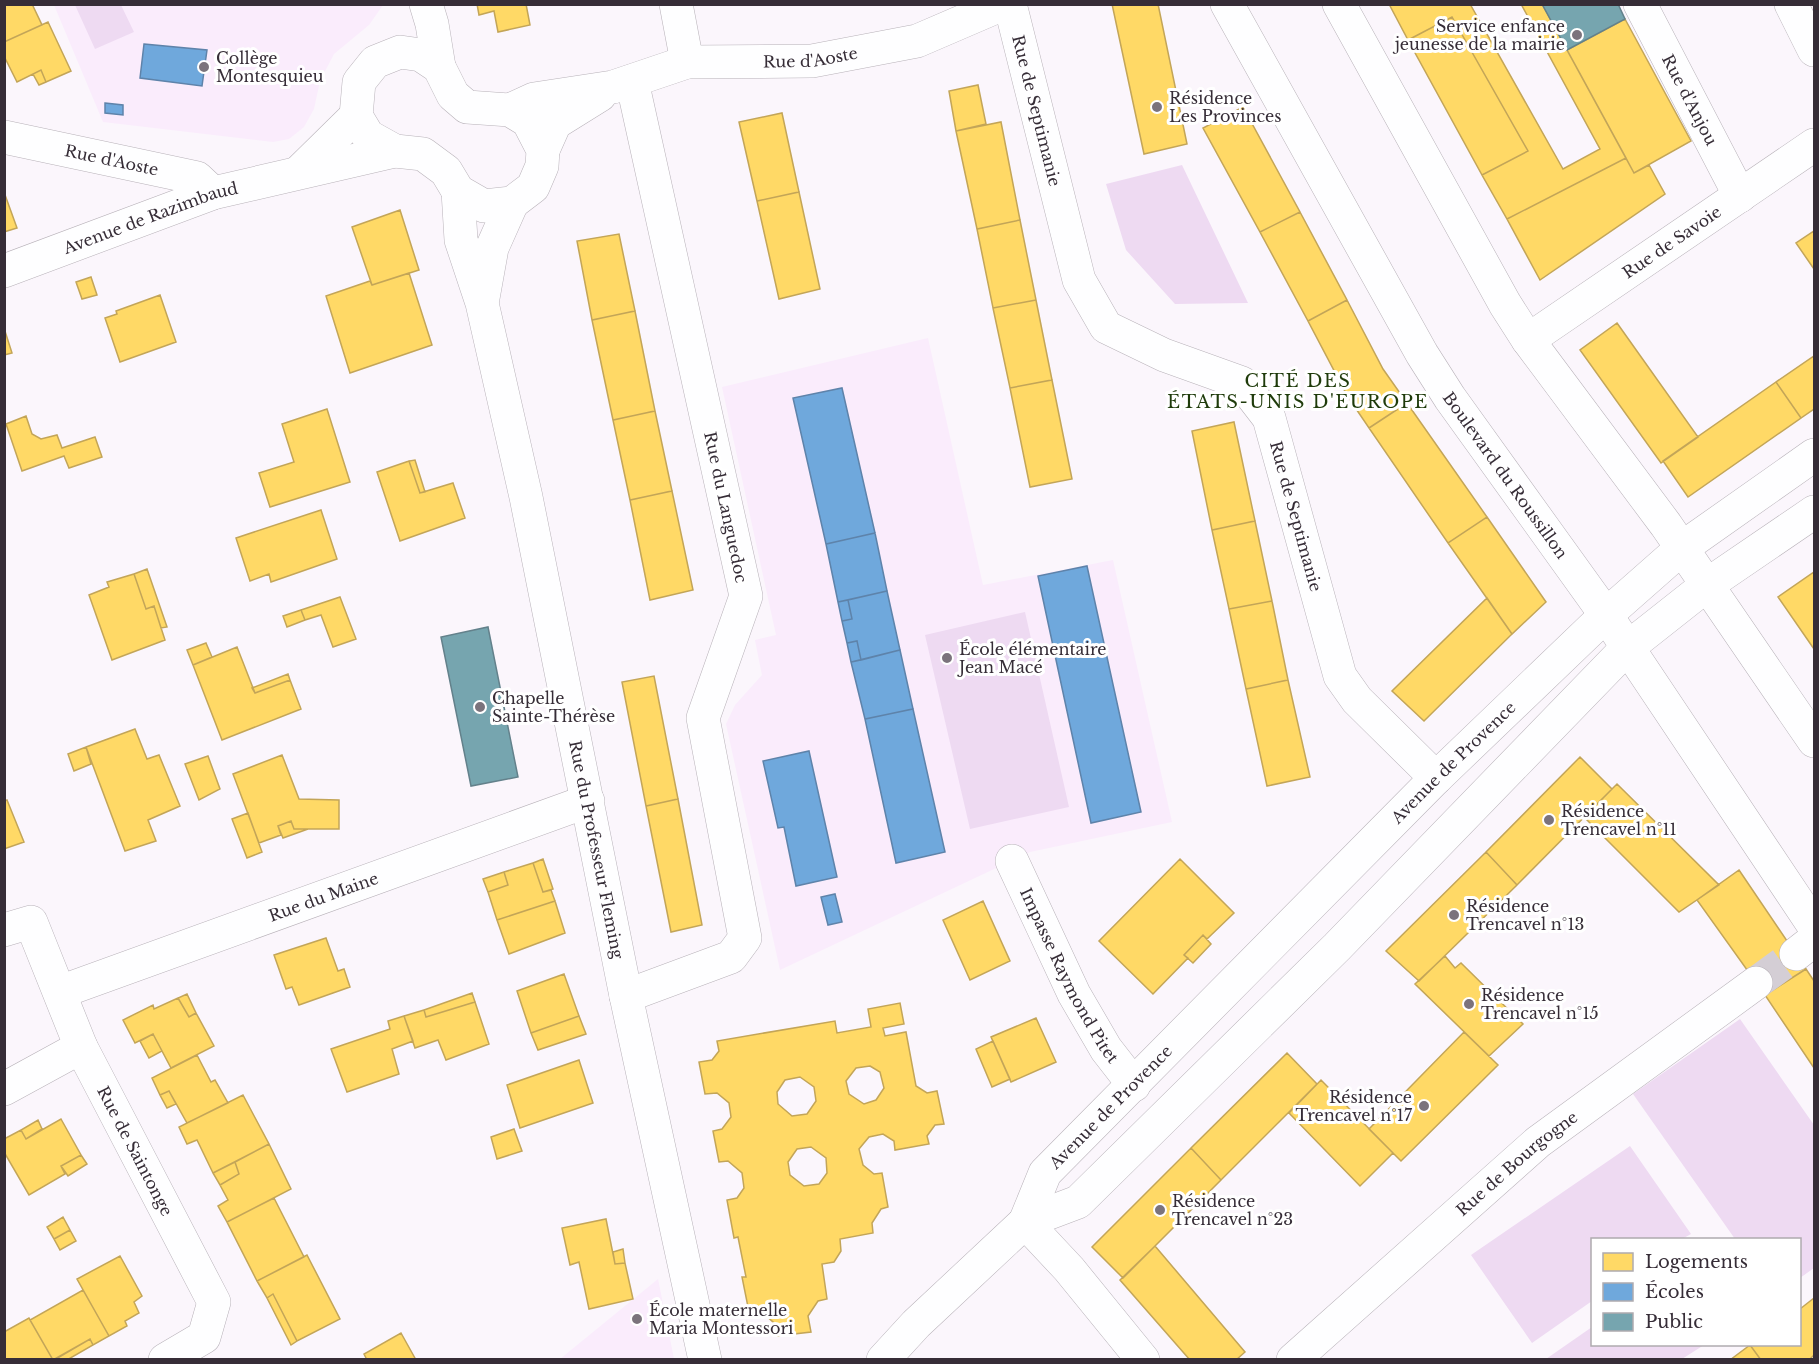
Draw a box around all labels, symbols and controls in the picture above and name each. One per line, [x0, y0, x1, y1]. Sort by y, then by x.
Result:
place label: Service enfance jeunesse de la mairie [1392, 16, 1565, 54]
marker: Service enfance jeunesse de la mairie [1570, 28, 1584, 42]
street label: Rue de Septimanie [1008, 33, 1065, 188]
street label: Rue d'Aoste [763, 43, 859, 71]
place label: Collège Montesquieu [216, 48, 324, 86]
street label: Rue d'Anjou [1658, 51, 1722, 149]
marker: Collège Montesquieu [197, 60, 211, 74]
place label: Résidence Les Provinces [1169, 88, 1282, 126]
marker: Résidence Les Provinces [1150, 100, 1164, 114]
street label: Rue d'Aoste [63, 140, 160, 180]
street label: Avenue de Razimbaud [59, 178, 240, 258]
street label: Rue de Savoie [1619, 201, 1725, 283]
district label: CITÉ DES ÉTATS-UNIS D'EUROPE [1167, 369, 1429, 413]
street label: Boulevard du Roussillon [1439, 388, 1572, 563]
street label: Rue du Languedoc [700, 430, 752, 585]
street label: Rue de Septimanie [1266, 439, 1326, 594]
place label: École élémentaire Jean Macé [957, 639, 1107, 677]
marker: École élémentaire Jean Macé [940, 651, 954, 665]
place label: Chapelle Sainte-Thérèse [492, 688, 615, 726]
street label: Avenue de Provence [1386, 697, 1520, 828]
marker: Chapelle Sainte-Thérèse [473, 700, 487, 714]
street label: Rue du Professeur Fleming [565, 739, 628, 961]
place label: Résidence Trencavel n°11 [1561, 801, 1677, 839]
marker: Résidence Trencavel n°11 [1542, 813, 1556, 827]
street label: Rue du Maine [266, 868, 381, 926]
street label: Impasse Raymond Pitet [1016, 884, 1123, 1067]
place label: Résidence Trencavel n°13 [1466, 896, 1584, 934]
marker: Résidence Trencavel n°13 [1447, 908, 1461, 922]
place label: Résidence Trencavel n°15 [1481, 985, 1599, 1023]
marker: Résidence Trencavel n°15 [1462, 997, 1476, 1011]
street label: Avenue de Provence [1044, 1041, 1176, 1174]
street label: Rue de Saintonge [93, 1083, 177, 1219]
place label: Résidence Trencavel n°17 [1295, 1087, 1413, 1125]
marker: Résidence Trencavel n°17 [1417, 1099, 1431, 1113]
street label: Rue de Bourgogne [1452, 1107, 1581, 1220]
place label: Résidence Trencavel n°23 [1172, 1191, 1293, 1229]
marker: Résidence Trencavel n°23 [1153, 1203, 1167, 1217]
legend [1591, 1238, 1801, 1346]
text: Logements [1645, 1251, 1748, 1273]
text: Écoles [1645, 1280, 1704, 1303]
place label: École maternelle Maria Montessori [649, 1300, 794, 1338]
text: Public [1645, 1311, 1703, 1333]
marker: École maternelle Maria Montessori [630, 1312, 644, 1326]

